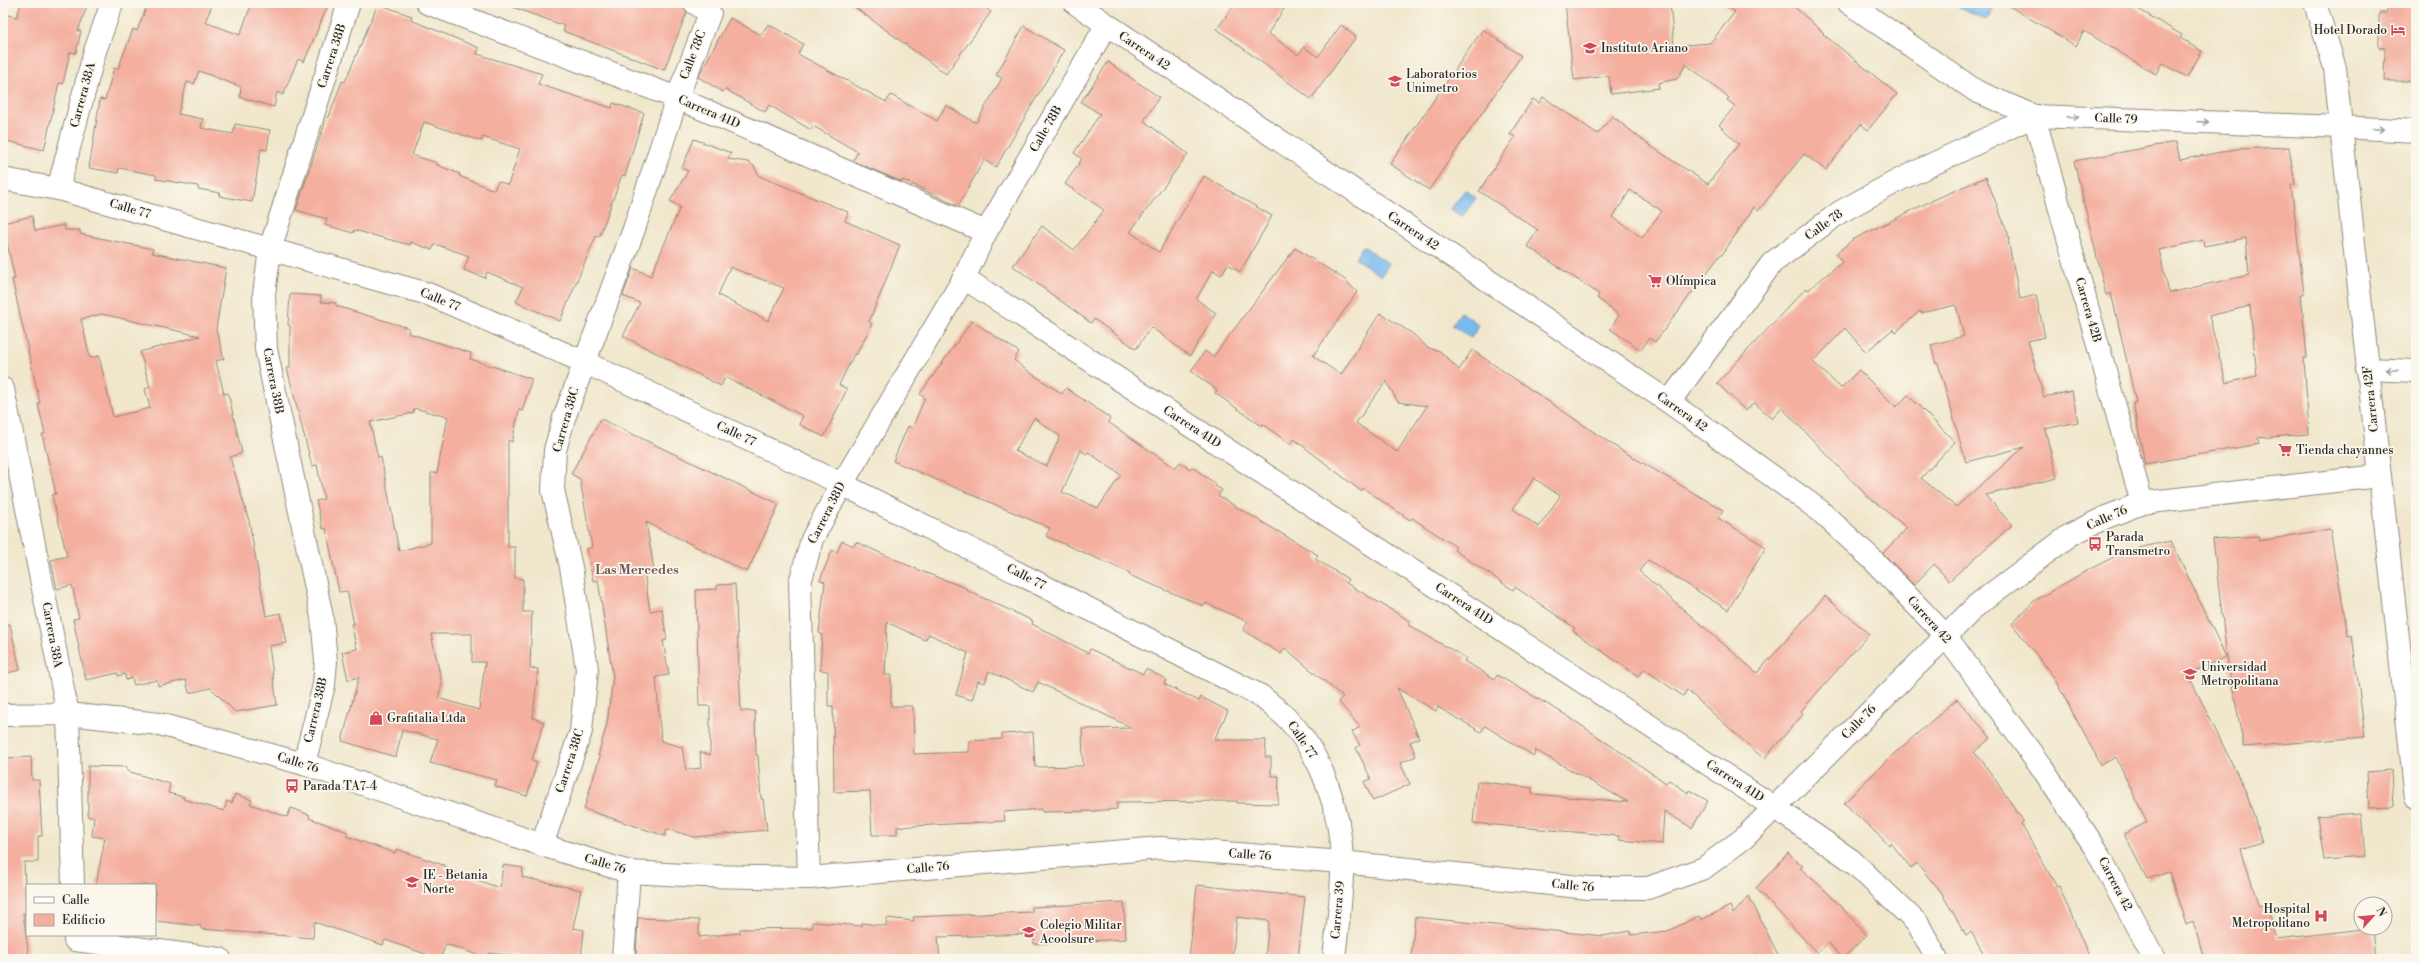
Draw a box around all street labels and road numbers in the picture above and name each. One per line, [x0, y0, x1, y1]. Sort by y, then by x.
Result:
street label: Carrera 38B [315, 22, 349, 90]
street label: Calle 78C [677, 28, 709, 82]
street label: Carrera 42 [1116, 28, 1173, 74]
street label: Carrera 38A [67, 60, 99, 129]
street label: Carrera 41D [676, 92, 742, 132]
street label: Calle 78B [1027, 103, 1065, 155]
street label: Calle 79 [2094, 111, 2138, 127]
street label: Calle 77 [108, 196, 152, 222]
street label: Calle 78 [1802, 206, 1846, 244]
street label: Carrera 42 [1385, 208, 1442, 254]
street label: Carrera 42B [2072, 276, 2104, 344]
street label: Calle 77 [418, 285, 462, 315]
street label: Carrera 38B [259, 347, 287, 415]
street label: Carrera 42F [2360, 365, 2382, 433]
street label: Carrera 38C [550, 386, 582, 454]
street label: Carrera 42 [1654, 389, 1710, 435]
street label: Carrera 41D [1160, 403, 1224, 451]
street label: Calle 77 [714, 418, 758, 450]
street label: Carrera 38D [805, 479, 849, 547]
street label: Calle 76 [2084, 502, 2130, 534]
street label: Calle 77 [1004, 561, 1048, 593]
street label: Carrera 41D [1432, 580, 1496, 628]
street label: Carrera 42 [1904, 593, 1954, 647]
street label: Carrera 38A [38, 601, 66, 670]
street label: Carrera 38B [301, 676, 331, 744]
street label: Calle 76 [1839, 702, 1879, 742]
street label: Calle 77 [1284, 718, 1320, 762]
street label: Carrera 38C [553, 727, 587, 795]
street label: Calle 76 [275, 750, 321, 776]
street label: Carrera 41D [1703, 757, 1767, 805]
street label: Calle 76 [1228, 846, 1272, 864]
street label: Calle 76 [582, 851, 628, 877]
street label: Carrera 42 [2095, 855, 2135, 914]
street label: Calle 76 [906, 859, 950, 877]
street label: Calle 76 [1551, 877, 1595, 895]
street label: Carrera 39 [1328, 880, 1348, 940]

